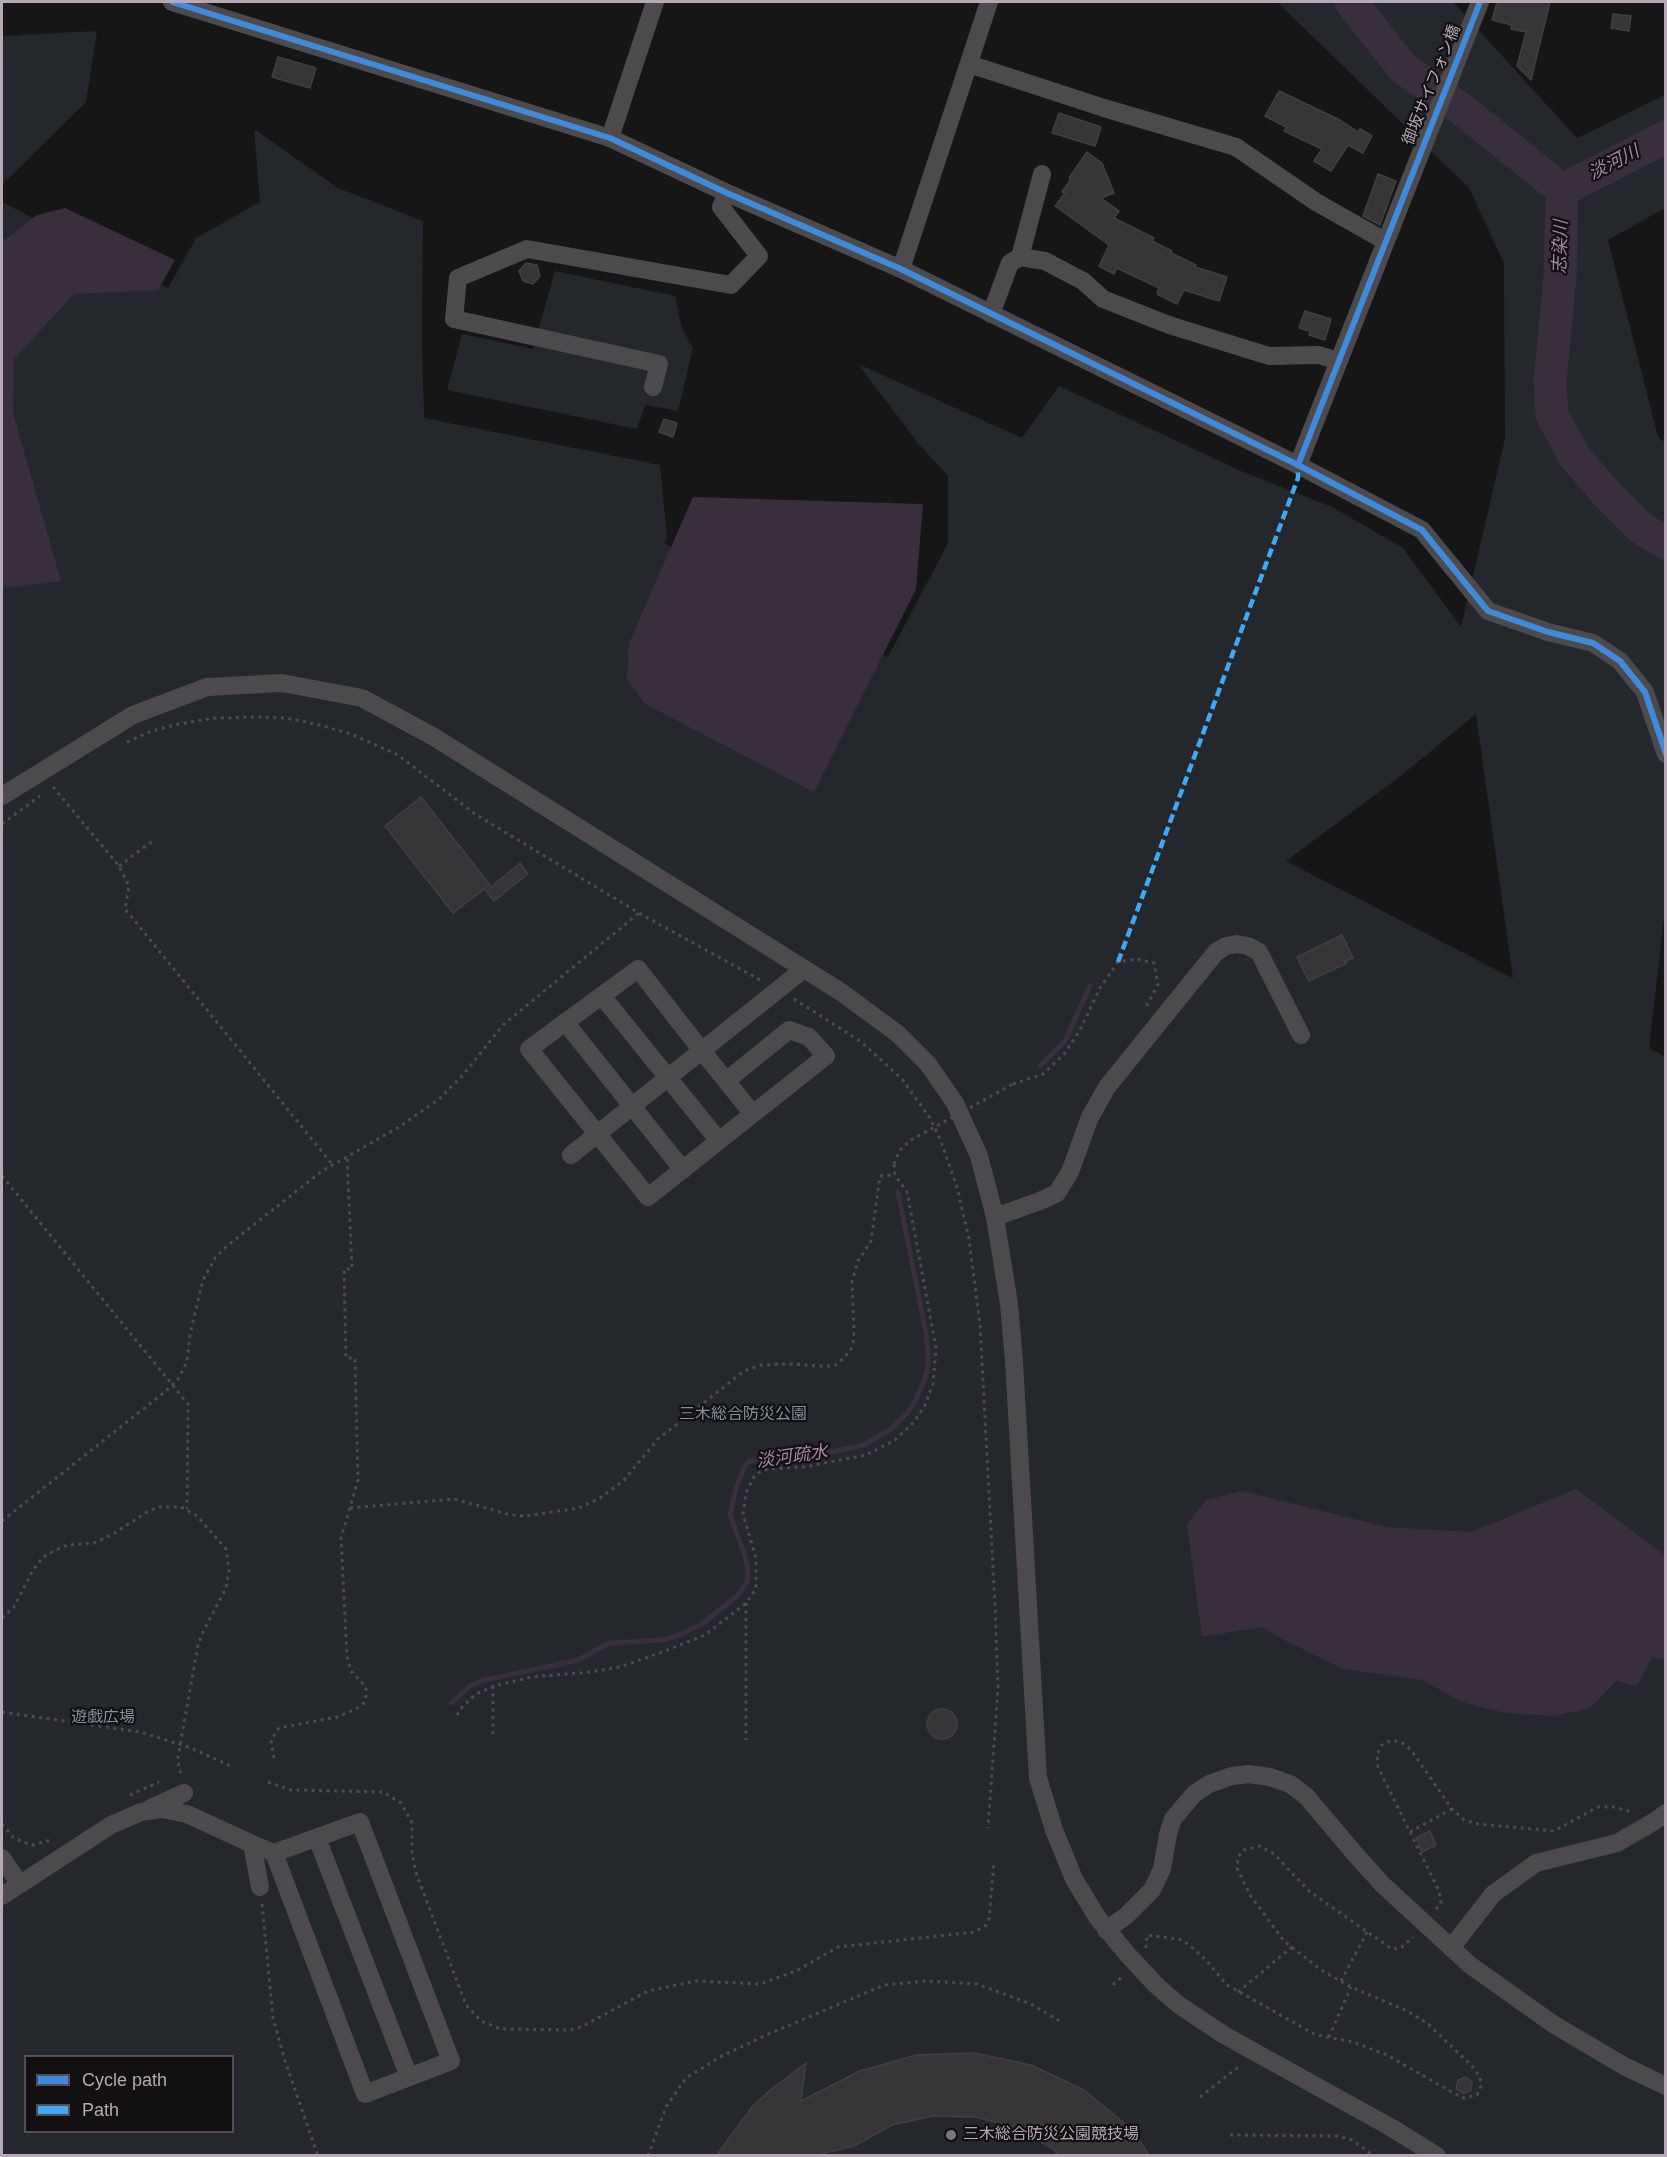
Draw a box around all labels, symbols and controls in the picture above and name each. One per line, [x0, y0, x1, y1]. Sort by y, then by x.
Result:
street label: 御坂サイフォン橋 [1399, 22, 1465, 148]
water label: 淡河川 [1585, 141, 1643, 185]
water label: 志染川 [1549, 220, 1573, 274]
park label: 三木総合防災公園 [679, 1405, 807, 1425]
water label: 淡河疏水 [755, 1441, 829, 1473]
park label: 遊戯広場 [71, 1708, 135, 1728]
legend [24, 2055, 234, 2133]
text: Cycle path [82, 2070, 167, 2090]
text: Path [82, 2100, 119, 2120]
place label: 三木総合防災公園競技場 [963, 2125, 1139, 2145]
marker: 三木総合防災公園競技場 [944, 2128, 958, 2142]

